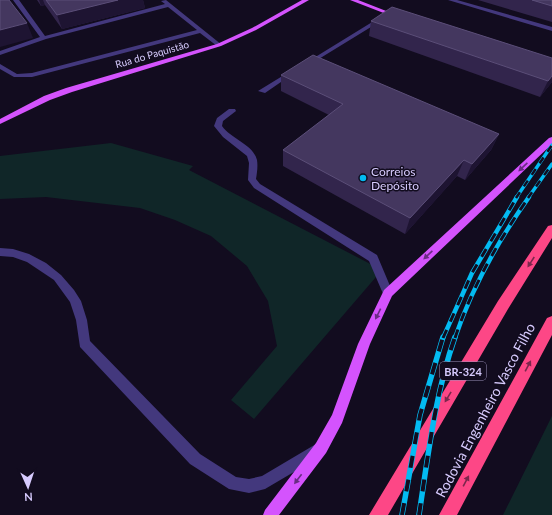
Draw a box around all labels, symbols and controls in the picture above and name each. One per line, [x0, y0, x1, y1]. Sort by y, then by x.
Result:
street label: Rua do Paquistão [114, 38, 190, 70]
one-way arrow [518, 162, 528, 172]
place label: Correios Depósito [371, 164, 419, 193]
marker: Correios Depósito [358, 173, 368, 183]
one-way arrow [423, 250, 433, 260]
one-way arrow [527, 257, 535, 267]
one-way arrow [375, 309, 381, 320]
street label: Rodovia Engenheiro Vasco Filho [432, 320, 538, 500]
one-way arrow [525, 361, 532, 372]
road number: BR-324 [440, 362, 486, 380]
one-way arrow [445, 391, 452, 403]
north arrow [8, 467, 48, 507]
one-way arrow [294, 473, 302, 484]
one-way arrow [463, 475, 470, 487]
text: N [24, 491, 33, 504]

